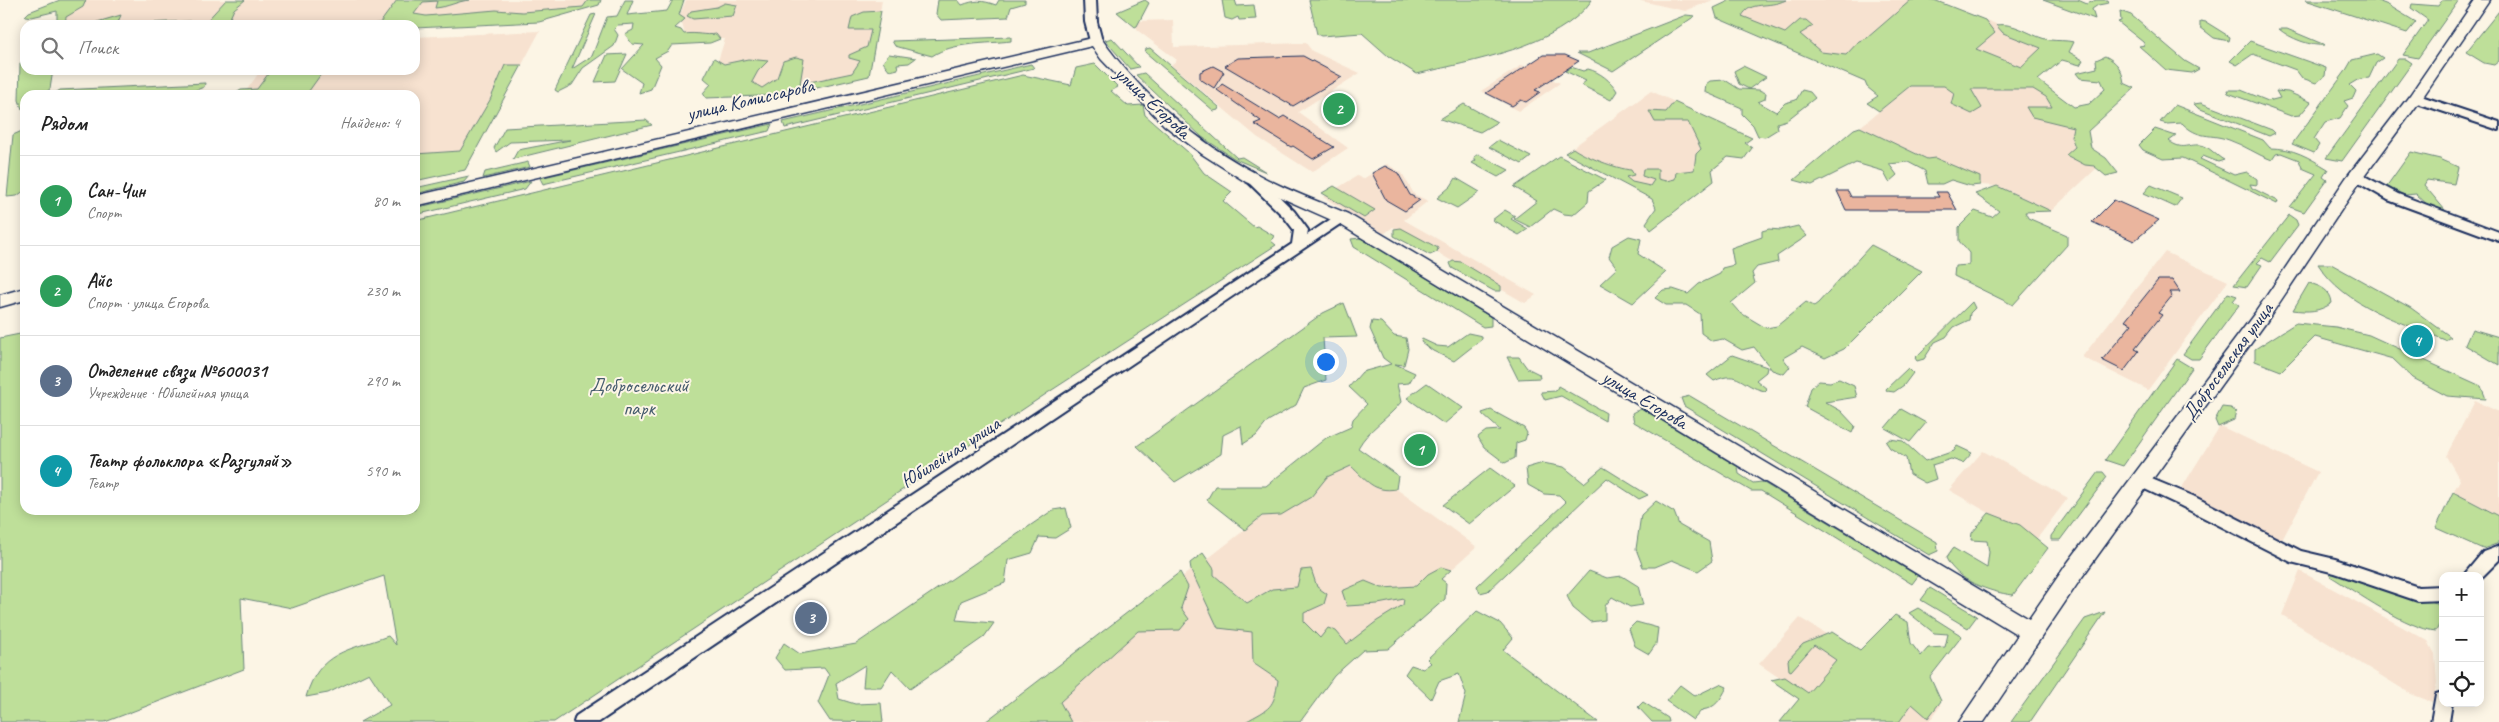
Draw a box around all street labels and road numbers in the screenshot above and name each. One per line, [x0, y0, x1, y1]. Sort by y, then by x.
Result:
street label: улица Егорова [1109, 60, 1197, 145]
street label: улица Комиссарова [683, 72, 818, 126]
street label: Добросельская улица [2176, 296, 2280, 425]
street label: улица Егорова [1597, 364, 1693, 436]
street label: Юбилейная улица [896, 410, 1006, 494]

